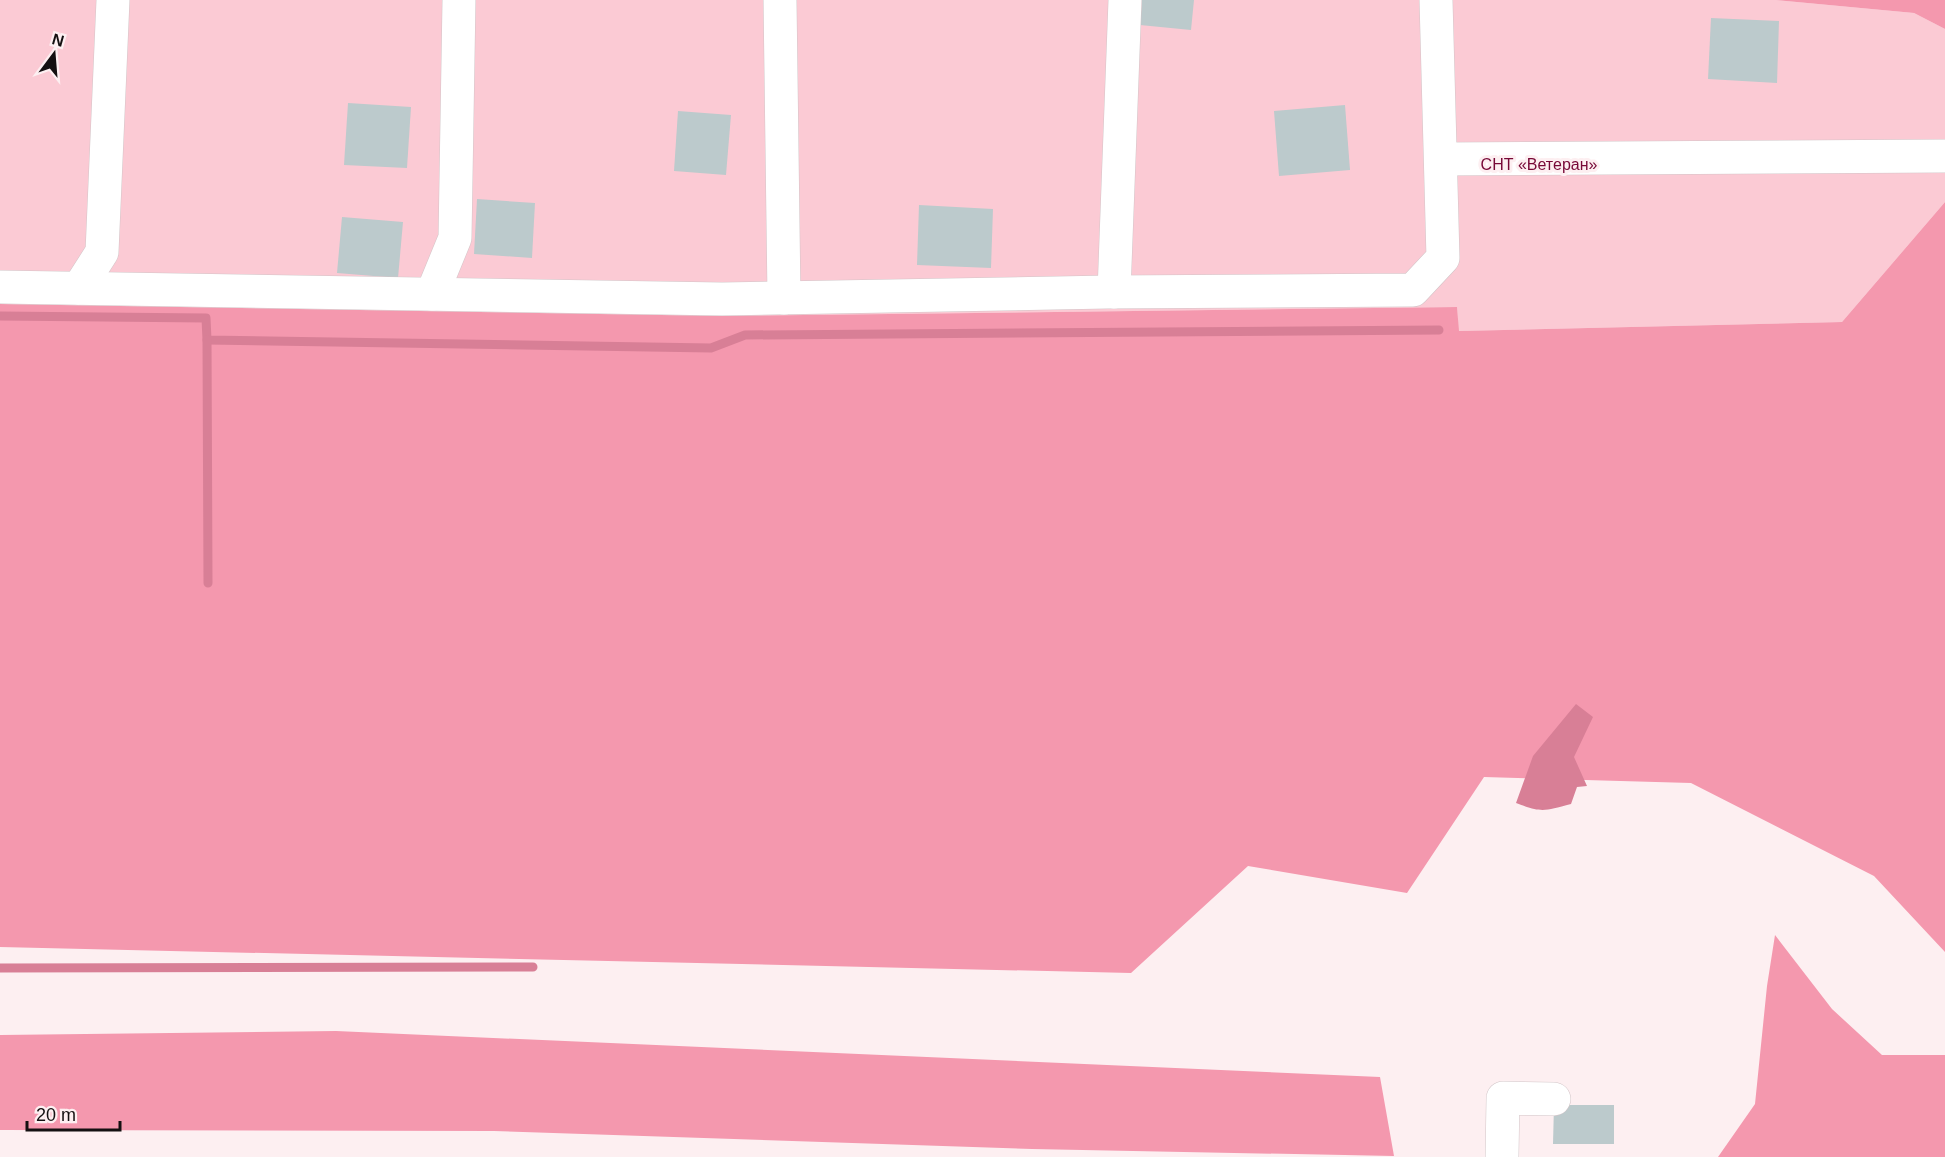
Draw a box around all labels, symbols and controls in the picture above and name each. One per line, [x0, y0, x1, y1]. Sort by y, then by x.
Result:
north arrow [24, 24, 84, 84]
text: N [50, 30, 66, 50]
park label: СНТ «Ветеран» [1481, 156, 1598, 173]
scale bar [27, 1094, 120, 1132]
text: 20 m [36, 1105, 76, 1125]

